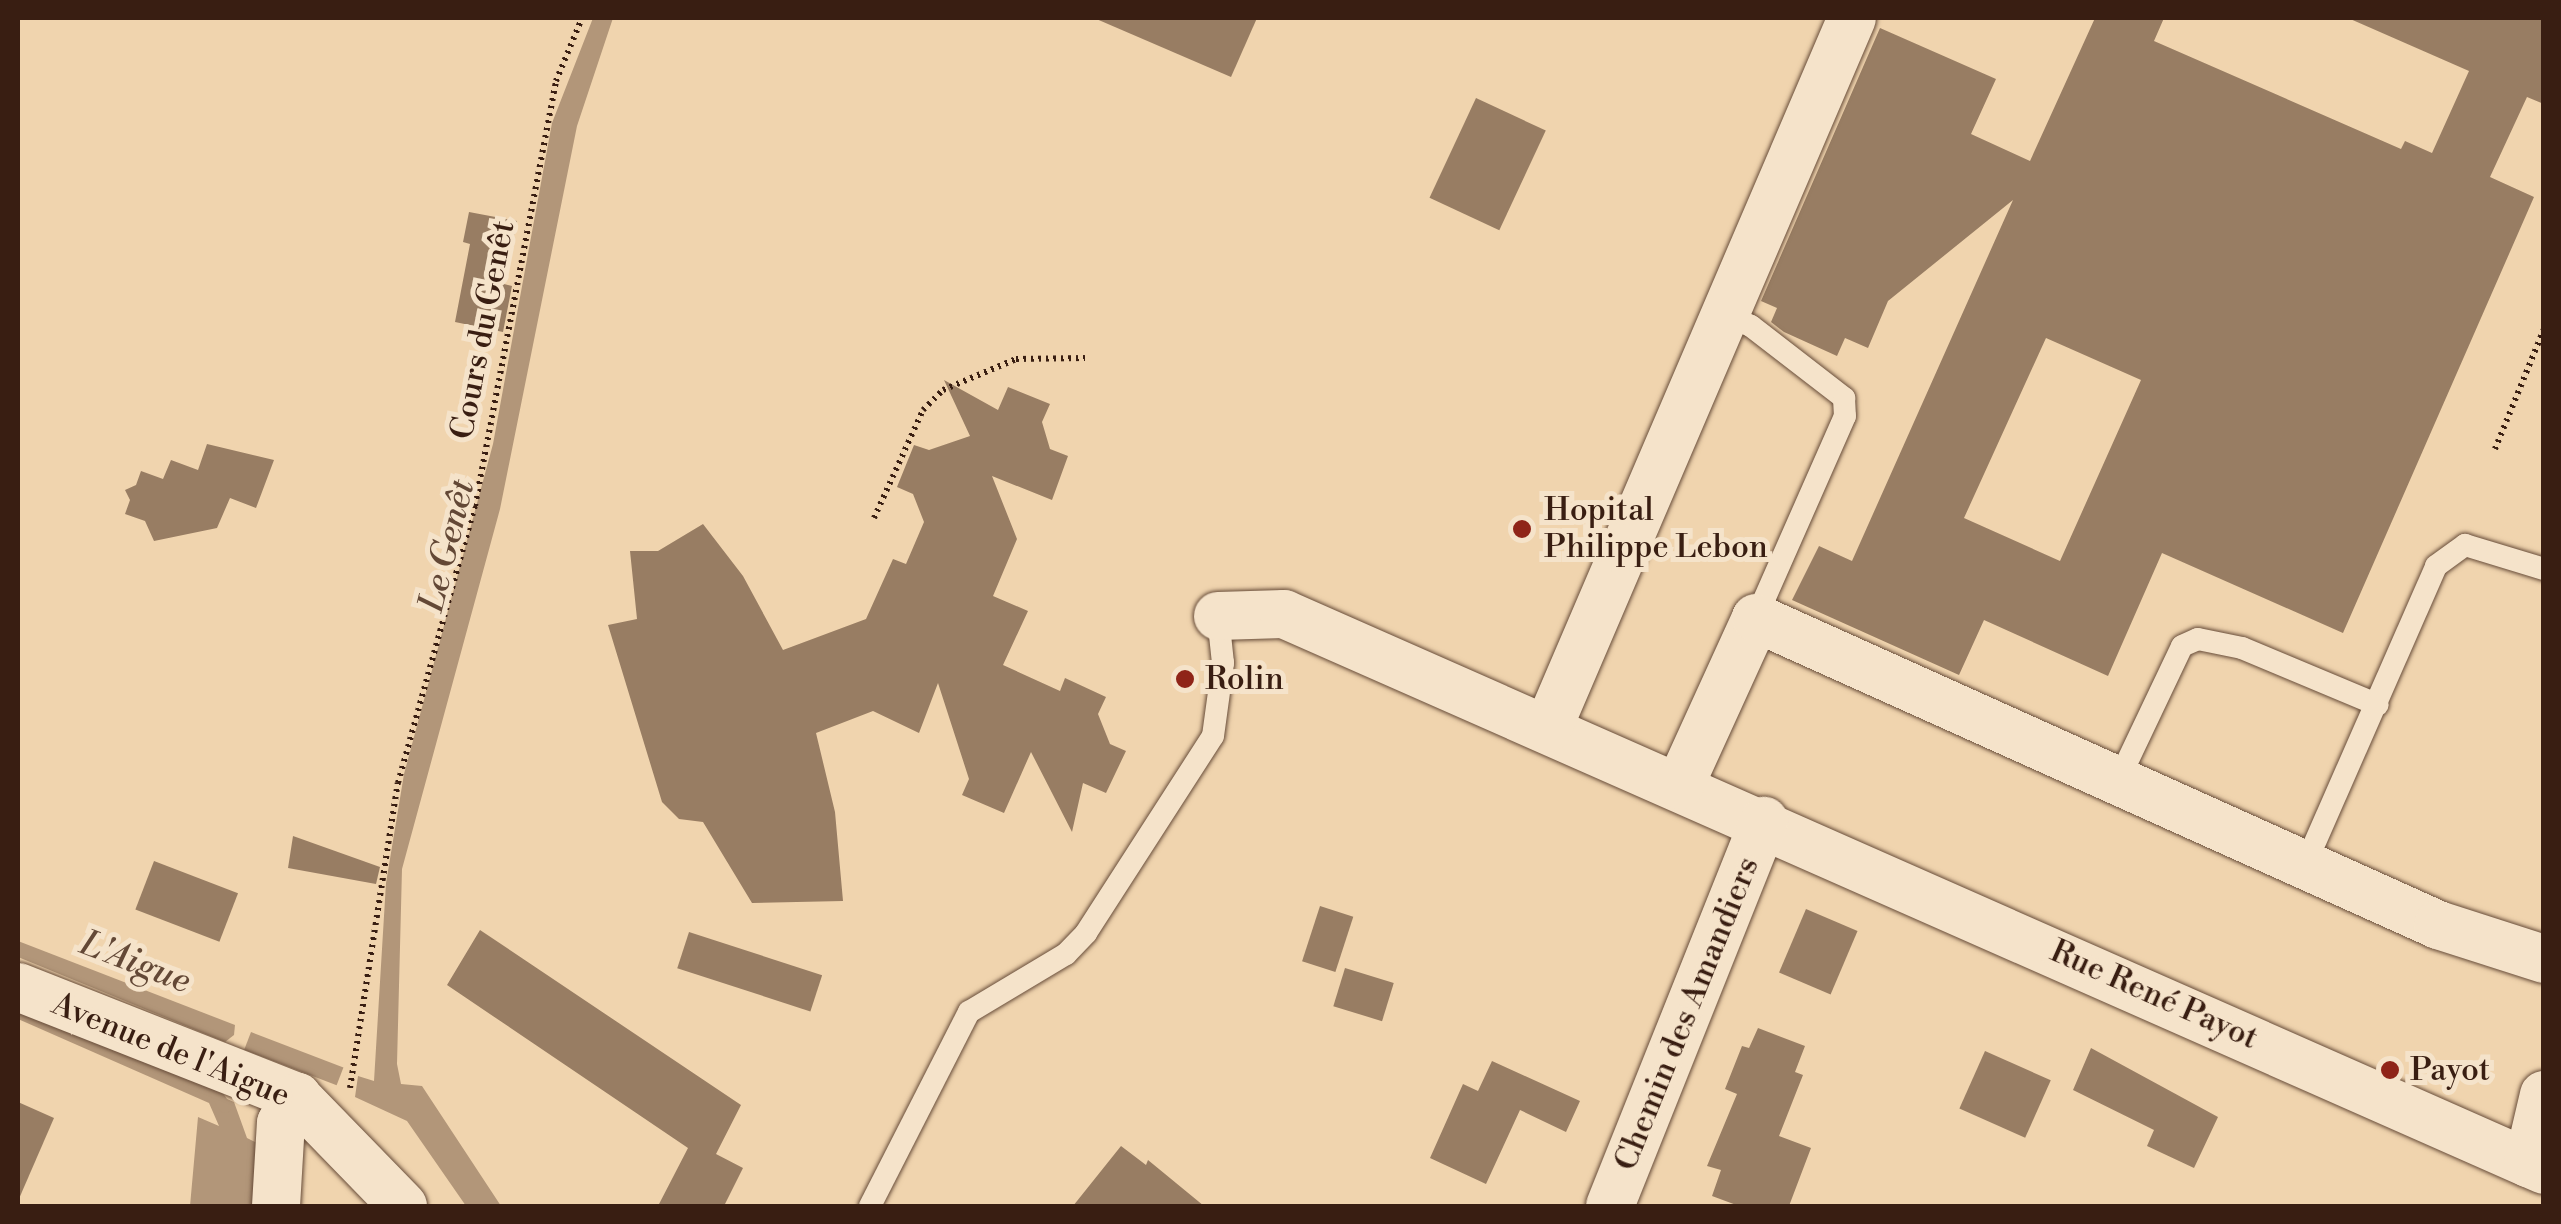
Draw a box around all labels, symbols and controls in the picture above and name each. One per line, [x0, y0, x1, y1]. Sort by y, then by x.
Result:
street label: Cours du Genêt [443, 217, 523, 443]
water label: Le Genêt [411, 476, 485, 616]
place label: Hopital Philippe Lebon [1544, 492, 1768, 567]
marker: Hopital Philippe Lebon [1509, 516, 1535, 542]
place label: Rolin [1205, 660, 1284, 698]
marker: Rolin [1174, 668, 1196, 690]
street label: Chemin des Amandiers [1607, 852, 1767, 1176]
water label: L'Aigue [74, 923, 196, 1003]
street label: Rue René Payot [2044, 932, 2264, 1058]
street label: Avenue de l'Aigue [46, 985, 296, 1115]
place label: Payot [2410, 1051, 2490, 1089]
marker: Payot [2379, 1059, 2401, 1081]

